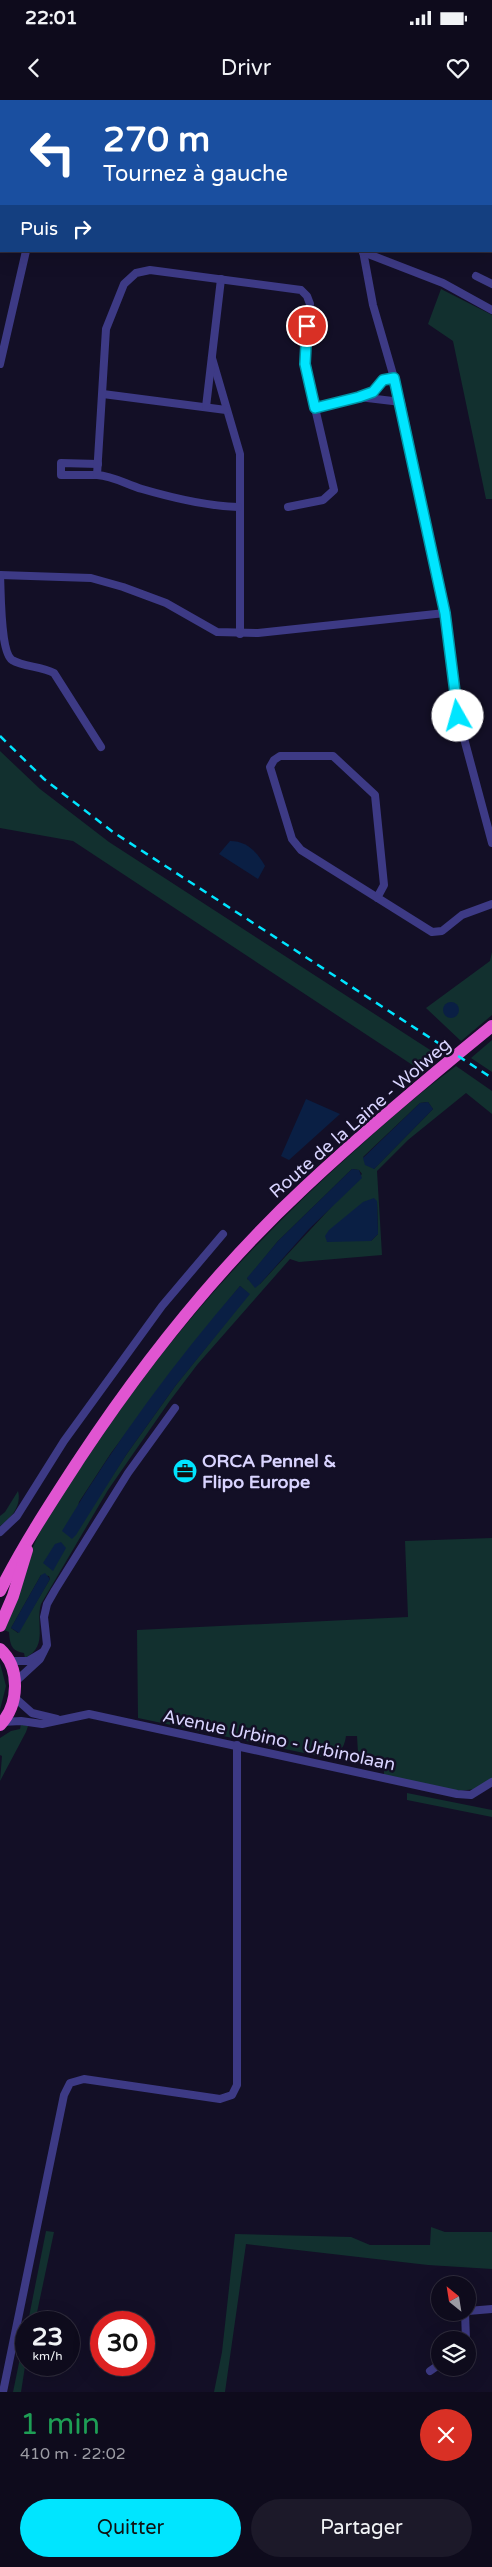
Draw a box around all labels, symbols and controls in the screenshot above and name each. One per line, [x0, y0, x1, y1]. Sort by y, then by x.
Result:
text: 22:01 [25, 7, 78, 29]
icon: back [20, 54, 48, 82]
icon: heart [444, 54, 472, 82]
text: Drivr [221, 55, 271, 81]
text: 270 m [103, 119, 210, 161]
icon: left [20, 120, 85, 185]
text: Tournez à gauche [103, 161, 288, 187]
icon: right [68, 215, 96, 243]
text: Puis [20, 218, 58, 240]
pin [286, 305, 328, 347]
icon: arrive [293, 312, 321, 340]
position arrow [431, 689, 483, 741]
street label: Route de la Laine - Wolweg [265, 1033, 455, 1203]
place label: ORCA Pennel & Flipo Europe [202, 1450, 337, 1493]
office icon: ORCA Pennel & Flipo Europe [172, 1458, 198, 1484]
street label: Avenue Urbino - Urbinolaan [161, 1705, 397, 1775]
north arrow [431, 2276, 476, 2321]
map controls [431, 2276, 476, 2376]
speed limit sign: 30 [90, 2311, 155, 2376]
text: 23 [32, 2322, 63, 2352]
button: layers [431, 2331, 476, 2376]
text: km/h [32, 2349, 63, 2363]
text: 1 min [20, 2406, 100, 2443]
button: close [420, 2409, 472, 2461]
text: 410 m · 22:02 [20, 2444, 126, 2464]
button: Quitter [20, 2499, 241, 2557]
button: Partager [251, 2499, 472, 2557]

